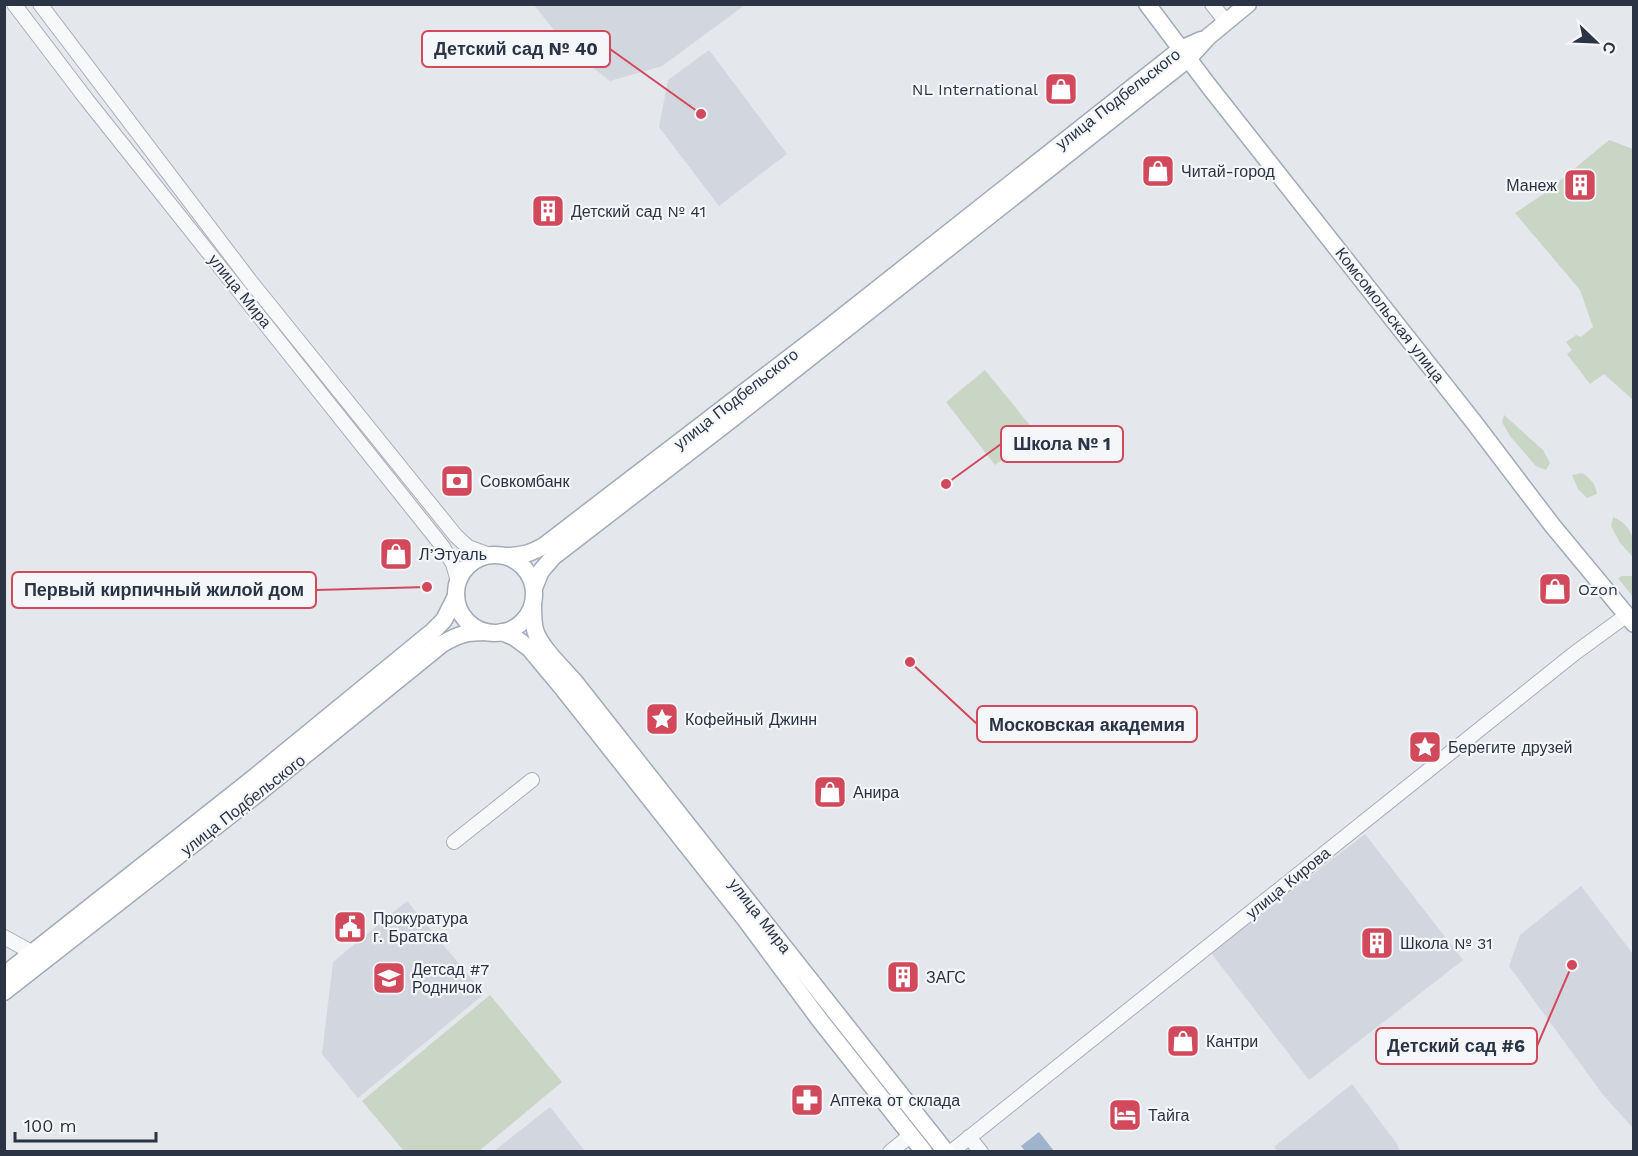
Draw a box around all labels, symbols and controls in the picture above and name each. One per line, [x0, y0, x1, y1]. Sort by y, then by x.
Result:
north arrow [1566, 12, 1626, 72]
callout: Детский сад № 40 [422, 31, 610, 67]
text: Детский сад № 40 [434, 38, 598, 59]
text: С [1598, 39, 1620, 57]
street label: улица Подбельского [1052, 45, 1184, 153]
shop icon: NL International [1043, 71, 1079, 107]
place label: NL International [912, 80, 1038, 99]
shop icon: Читай-город [1140, 153, 1176, 189]
place label: Читай-город [1181, 162, 1276, 181]
building icon: Манеж [1562, 167, 1598, 203]
place label: Манеж [1506, 176, 1557, 195]
building icon: Детский сад № 41 [530, 193, 566, 229]
place label: Детский сад № 41 [571, 202, 706, 221]
street label: Комсомольская улица [1331, 244, 1449, 386]
street label: улица Мира [204, 250, 276, 332]
street label: улица Подбельского [670, 345, 802, 453]
callout: Школа № 1 [1001, 426, 1123, 462]
text: Школа № 1 [1013, 433, 1111, 454]
bank icon: Совкомбанк [439, 463, 475, 499]
place label: Совкомбанк [480, 472, 570, 491]
shop icon: Л’Этуаль [378, 536, 414, 572]
place label: Л’Этуаль [419, 545, 487, 564]
shop icon: Ozon [1537, 571, 1573, 607]
callout: Первый кирпичный жилой дом [12, 572, 316, 608]
text: Первый кирпичный жилой дом [24, 579, 304, 600]
place label: Ozon [1578, 580, 1618, 599]
place icon: Кофейный Джинн [644, 701, 680, 737]
callout: Московская академия [977, 706, 1197, 742]
place label: Кофейный Джинн [685, 710, 817, 729]
text: Московская академия [989, 714, 1185, 735]
place icon: Берегите друзей [1407, 729, 1443, 765]
place label: Берегите друзей [1448, 738, 1573, 757]
street label: улица Подбельского [177, 751, 309, 859]
shop icon: Анира [812, 774, 848, 810]
place label: Анира [853, 783, 899, 802]
street label: улица Кирова [1242, 843, 1334, 923]
street label: улица Мира [725, 875, 795, 957]
public building icon: Прокуратура г. Братска [332, 909, 368, 945]
place label: Прокуратура г. Братска [373, 909, 468, 946]
building icon: Школа № 31 [1359, 925, 1395, 961]
place label: Школа № 31 [1400, 934, 1493, 953]
building icon: ЗАГС [885, 959, 921, 995]
school or university icon: Детсад #7 Родничок [371, 960, 407, 996]
place label: Детсад #7 Родничок [412, 960, 489, 997]
place label: ЗАГС [926, 968, 966, 987]
shop icon: Кантри [1165, 1023, 1201, 1059]
callout: Детский сад #6 [1376, 1028, 1537, 1064]
place label: Кантри [1206, 1032, 1258, 1051]
text: Детский сад #6 [1387, 1035, 1525, 1056]
pharmacy icon: Аптека от склада [789, 1082, 825, 1118]
place label: Аптека от склада [830, 1091, 960, 1110]
hotel icon: Тайга [1107, 1097, 1143, 1133]
scale bar [15, 1105, 156, 1143]
place label: Тайга [1148, 1106, 1189, 1125]
text: 100 m [24, 1115, 77, 1136]

